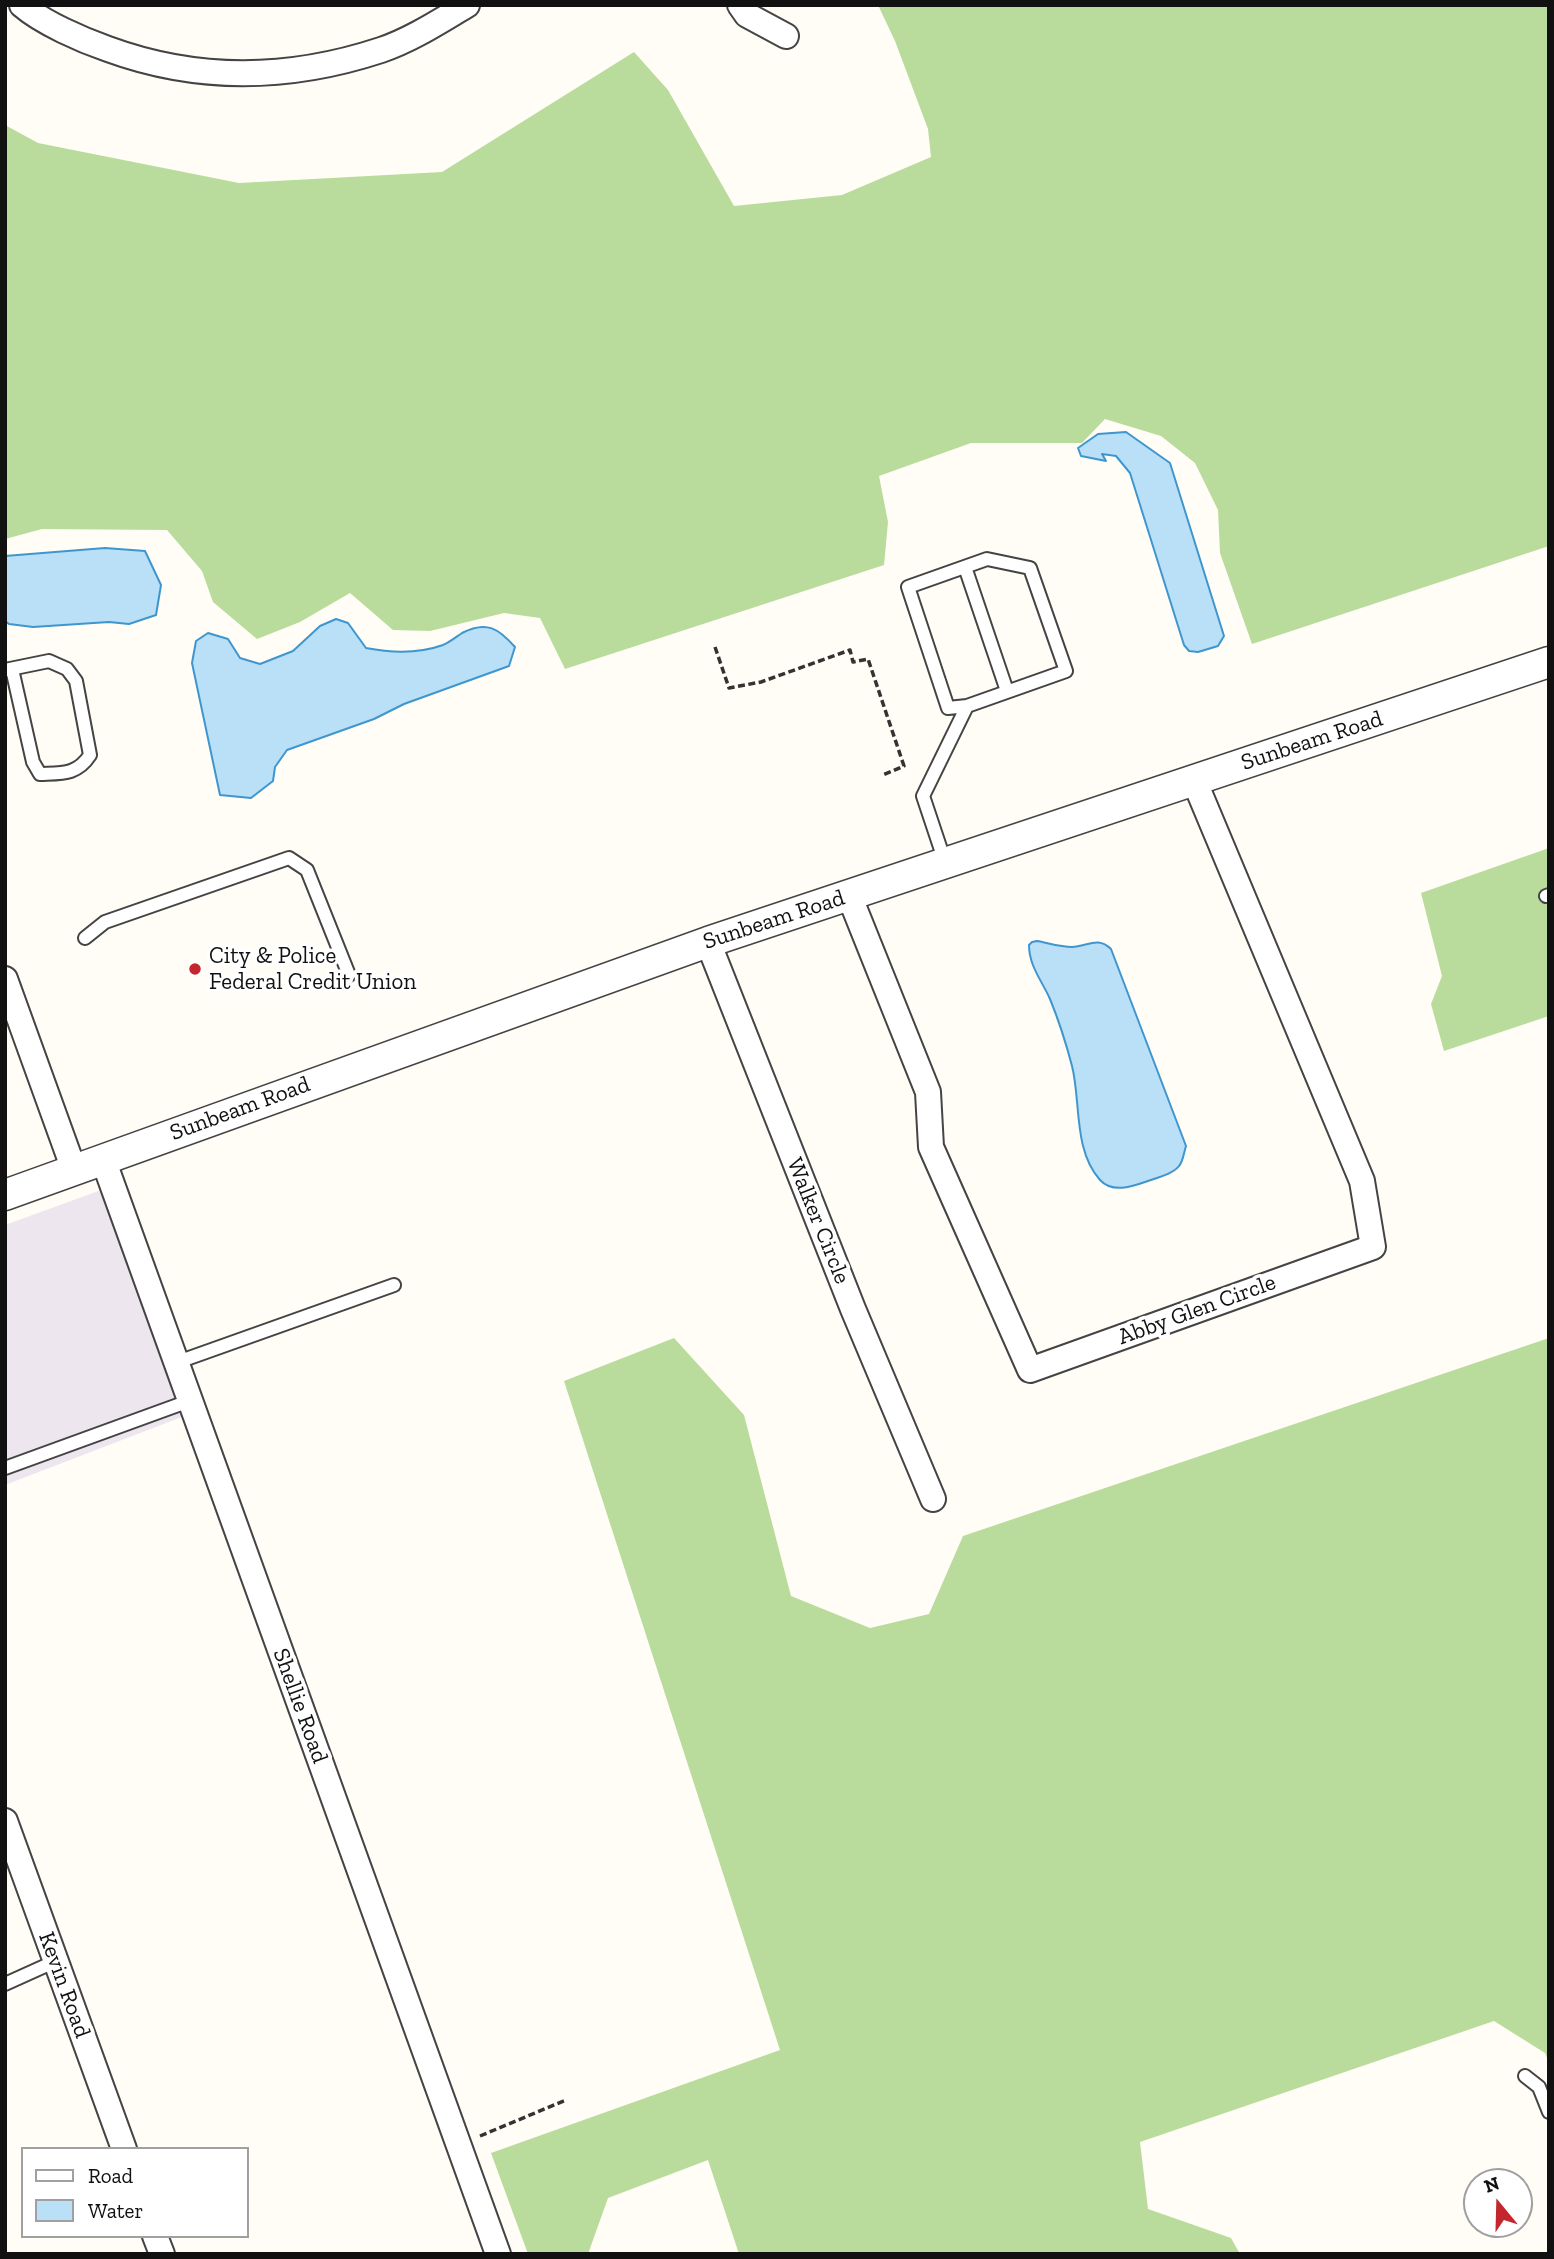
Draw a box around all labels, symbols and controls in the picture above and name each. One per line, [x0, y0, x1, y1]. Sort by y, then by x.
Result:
street label: Sunbeam Road [1238, 705, 1386, 777]
street label: Sunbeam Road [700, 884, 848, 956]
place label: City & Police Federal Credit Union [209, 942, 416, 996]
marker: City & Police Federal Credit Union [187, 961, 203, 977]
street label: Sunbeam Road [166, 1071, 314, 1147]
street label: Walker Circle [780, 1154, 856, 1288]
street label: Abby Glen Circle [1114, 1269, 1280, 1351]
street label: Shellie Road [266, 1645, 334, 1767]
street label: Kevin Road [32, 1928, 96, 2042]
legend [21, 2147, 248, 2238]
text: Road [88, 2163, 133, 2188]
north arrow [1463, 2168, 1533, 2238]
text: N [1481, 2171, 1502, 2198]
text: Water [88, 2198, 143, 2223]

